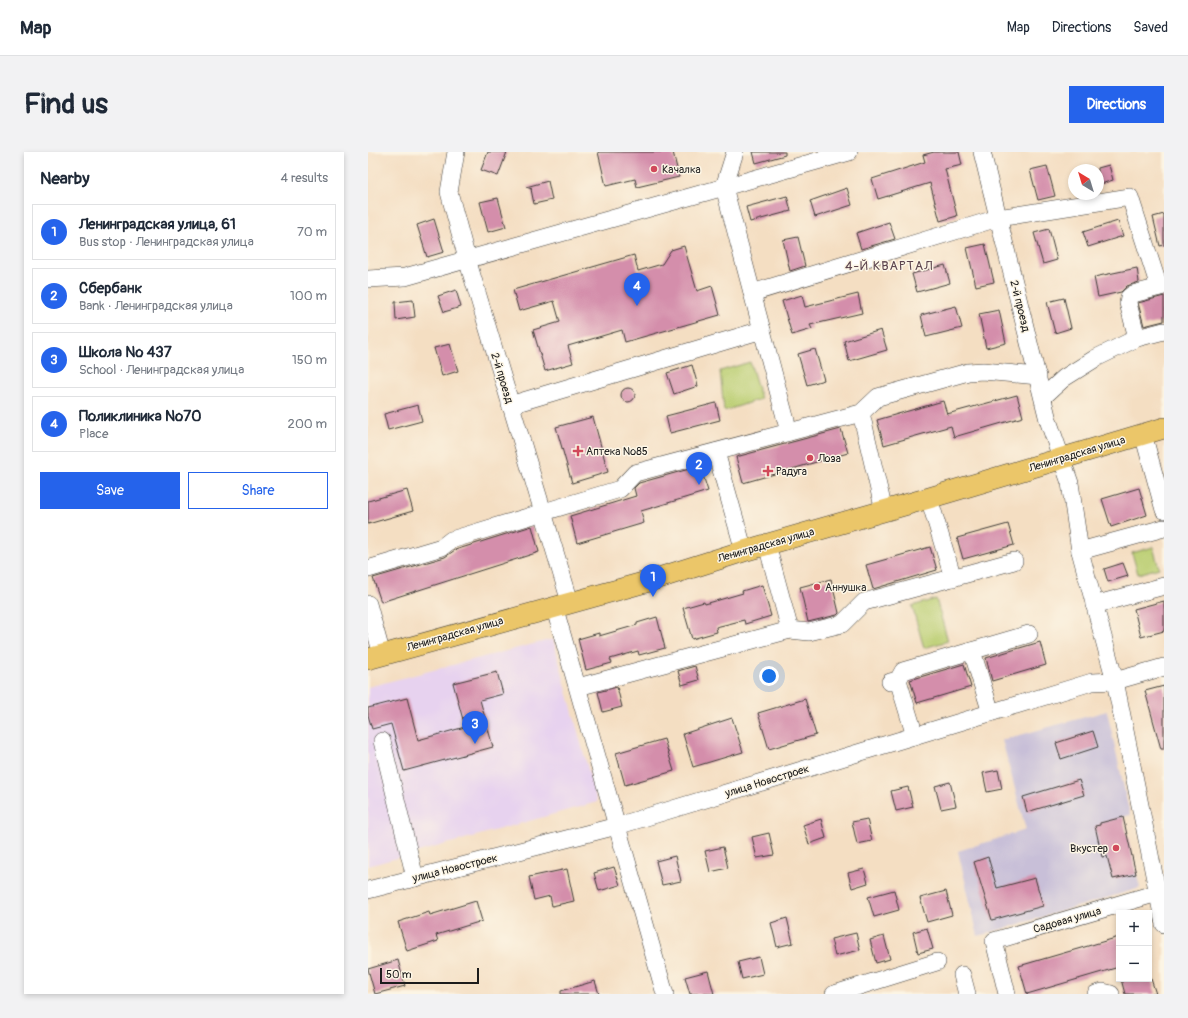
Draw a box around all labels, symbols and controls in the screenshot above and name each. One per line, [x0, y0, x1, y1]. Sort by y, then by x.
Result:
text: Map [20, 16, 51, 40]
text: Map [1007, 19, 1030, 36]
text: Directions [1052, 19, 1111, 36]
text: Saved [1133, 19, 1168, 36]
button: Directions [1069, 86, 1164, 123]
text: Find us [24, 87, 108, 122]
place label: Качалка [662, 163, 701, 176]
marker: Качалка [649, 164, 659, 174]
north arrow [1068, 164, 1104, 200]
text: Nearby [40, 168, 89, 189]
text: 4 results [281, 170, 328, 186]
text: Ленинградская улица, 61 [79, 215, 236, 234]
text: 1 [51, 224, 57, 240]
text: 70 m [297, 224, 327, 240]
text: Bus stop · Ленинградская улица [79, 234, 254, 250]
district label: 4-Й КВАРТАЛ [845, 258, 933, 274]
pin: 4 [624, 273, 650, 306]
text: Сбербанк [79, 279, 142, 298]
street label: 2-й проезд [1007, 279, 1033, 333]
text: 2 [50, 288, 58, 304]
text: 100 m [290, 288, 327, 304]
text: Bank · Ленинградская улица [79, 298, 233, 314]
text: Школа № 437 [79, 343, 172, 362]
street label: 2-й проезд [488, 351, 516, 405]
text: 3 [50, 352, 58, 368]
text: 150 m [292, 352, 327, 368]
text: School · Ленинградская улица [79, 362, 244, 378]
text: Поликлиника №70 [79, 407, 201, 426]
text: 4 [50, 416, 58, 432]
text: 200 m [288, 416, 327, 432]
text: Place [79, 426, 108, 442]
street label: Ленинградская улица [1026, 433, 1127, 475]
place label: Аптека №85 [586, 445, 648, 458]
marker: Аптека №85 [573, 446, 583, 456]
pin: 2 [686, 452, 712, 485]
place label: Лоза [817, 452, 841, 465]
marker: Лоза [805, 453, 815, 463]
place label: Радуга [776, 465, 807, 478]
marker: Радуга [763, 466, 773, 476]
button: Save [40, 472, 180, 509]
button: Share [188, 472, 328, 509]
street label: Ленинградская улица [715, 525, 816, 565]
pin: 1 [640, 564, 666, 597]
place label: Аннушка [825, 581, 866, 594]
marker: Аннушка [812, 582, 822, 592]
street label: Ленинградская улица [404, 614, 505, 654]
your location [759, 666, 779, 686]
pin: 3 [462, 711, 488, 744]
street label: улица Новостроек [723, 762, 811, 800]
place label: Вкустер [1070, 842, 1108, 855]
marker: Вкустер [1111, 843, 1121, 853]
street label: улица Новостроек [410, 851, 499, 885]
street label: Садовая улица [1032, 904, 1102, 936]
map controls [1116, 910, 1152, 982]
button: + [1116, 910, 1152, 946]
button: − [1116, 946, 1152, 982]
scale bar [380, 966, 479, 985]
text: 50 m [386, 968, 412, 981]

